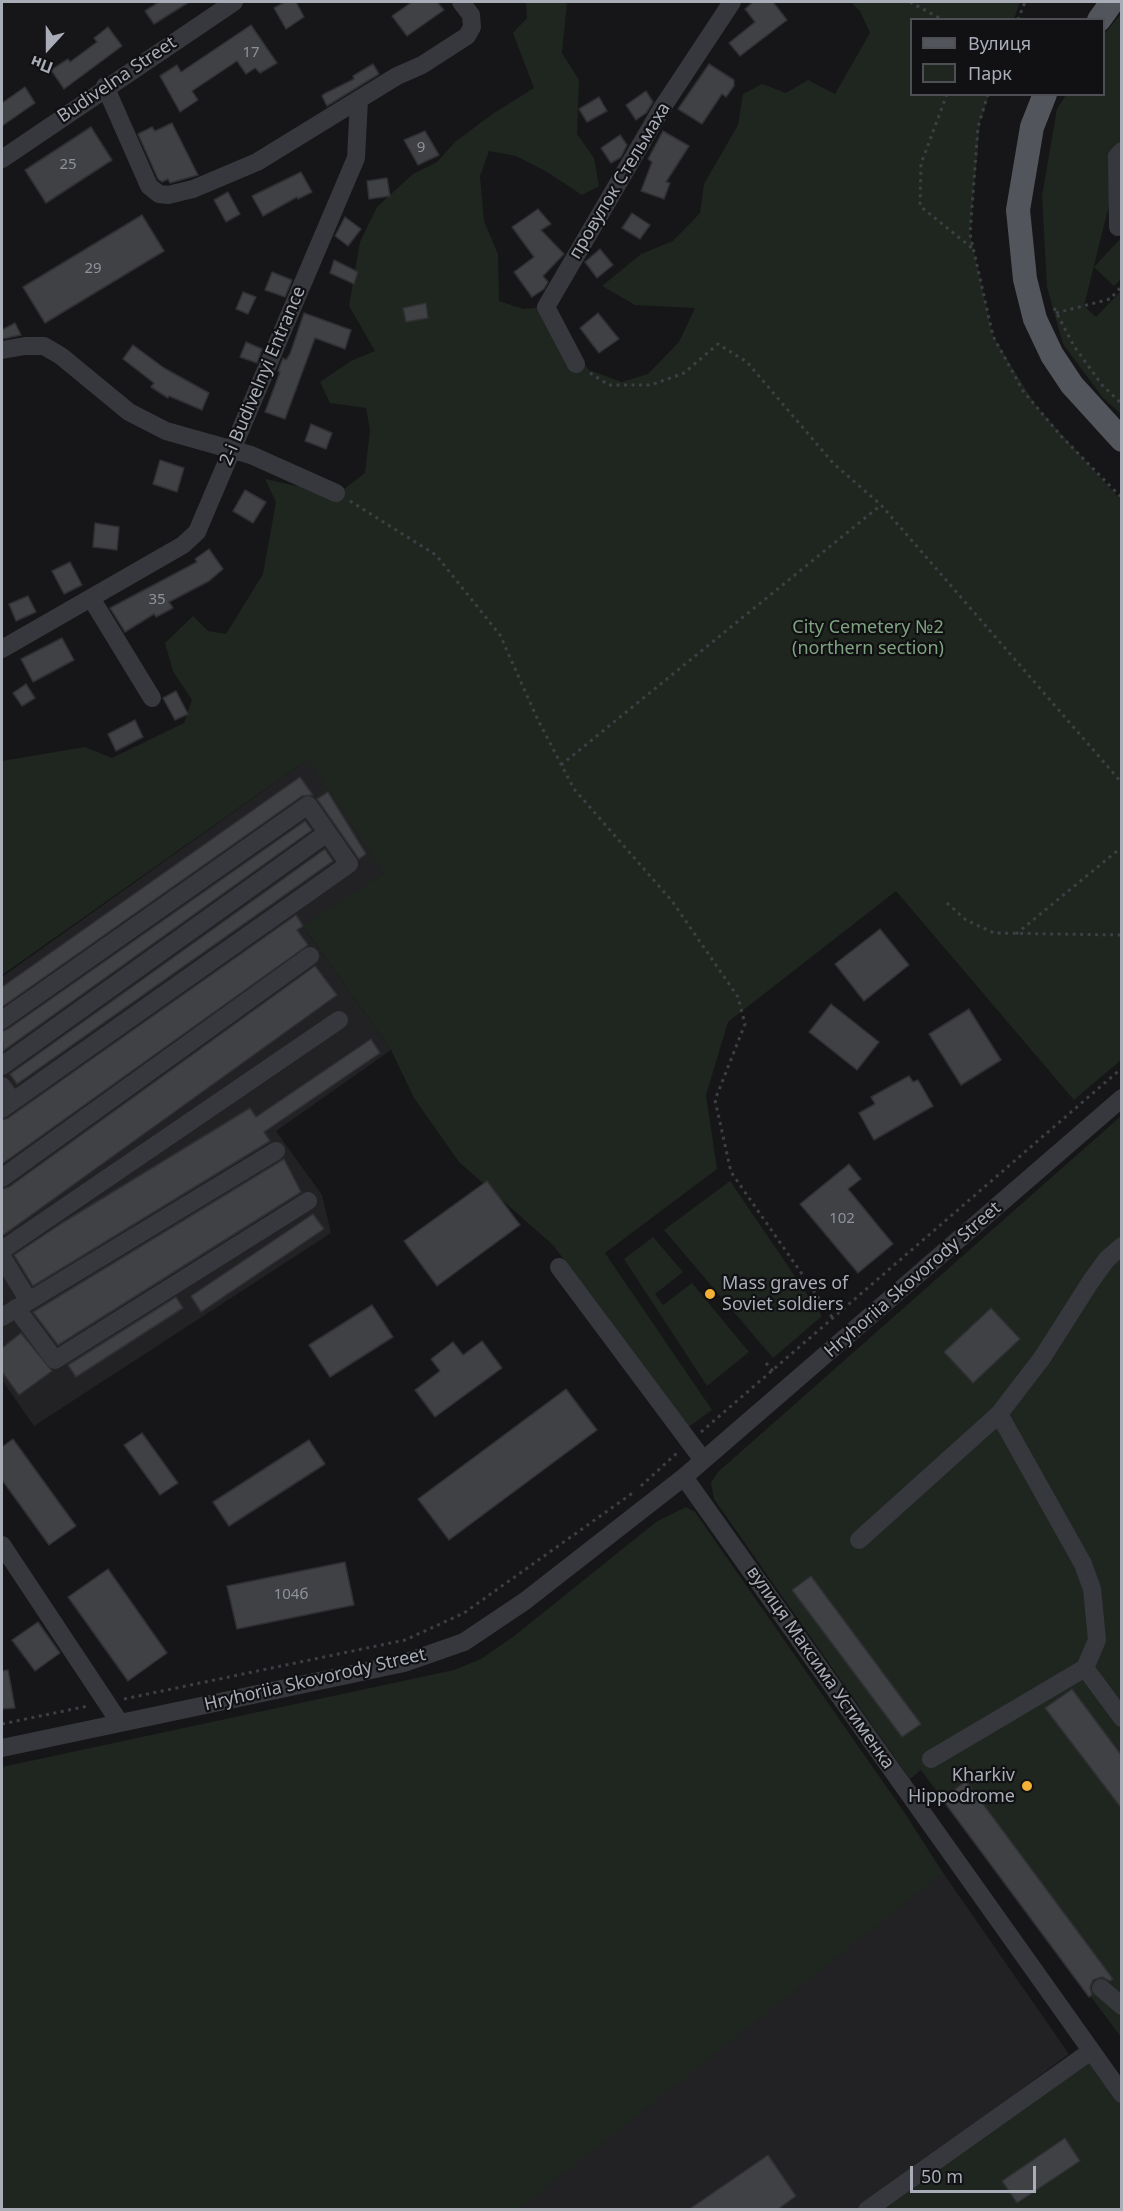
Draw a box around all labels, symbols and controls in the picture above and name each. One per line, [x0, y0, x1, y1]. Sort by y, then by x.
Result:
north arrow [18, 18, 78, 78]
legend [910, 18, 1105, 96]
text: Вулиця [968, 31, 1031, 55]
street label: Budivelna Street [53, 32, 181, 128]
house number: 17 [242, 44, 260, 62]
text: Пн [27, 50, 56, 79]
text: Парк [968, 61, 1012, 85]
street label: провулок Стельмаха [565, 99, 675, 263]
house number: 9 [417, 139, 425, 157]
house number: 25 [59, 156, 77, 174]
house number: 29 [84, 260, 102, 278]
street label: 2-i Budivelnyi Entrance [216, 283, 310, 469]
house number: 35 [148, 591, 166, 609]
park label: City Cemetery №2 (northern section) [792, 617, 944, 660]
street label: Hryhoriia Skovorody Street [820, 1197, 1006, 1363]
house number: 102 [829, 1210, 855, 1228]
place label: Mass graves of Soviet soldiers [722, 1273, 848, 1316]
marker: Mass graves of Soviet soldiers [703, 1287, 717, 1301]
street label: вулиця Максима Устименка [742, 1562, 898, 1774]
house number: 104б [274, 1586, 308, 1604]
street label: Hryhoriia Skovorody Street [202, 1644, 428, 1716]
place label: Kharkiv Hippodrome [908, 1765, 1015, 1808]
marker: Kharkiv Hippodrome [1020, 1779, 1034, 1793]
scale bar [913, 2154, 1039, 2192]
text: 50 m [921, 2164, 963, 2188]

